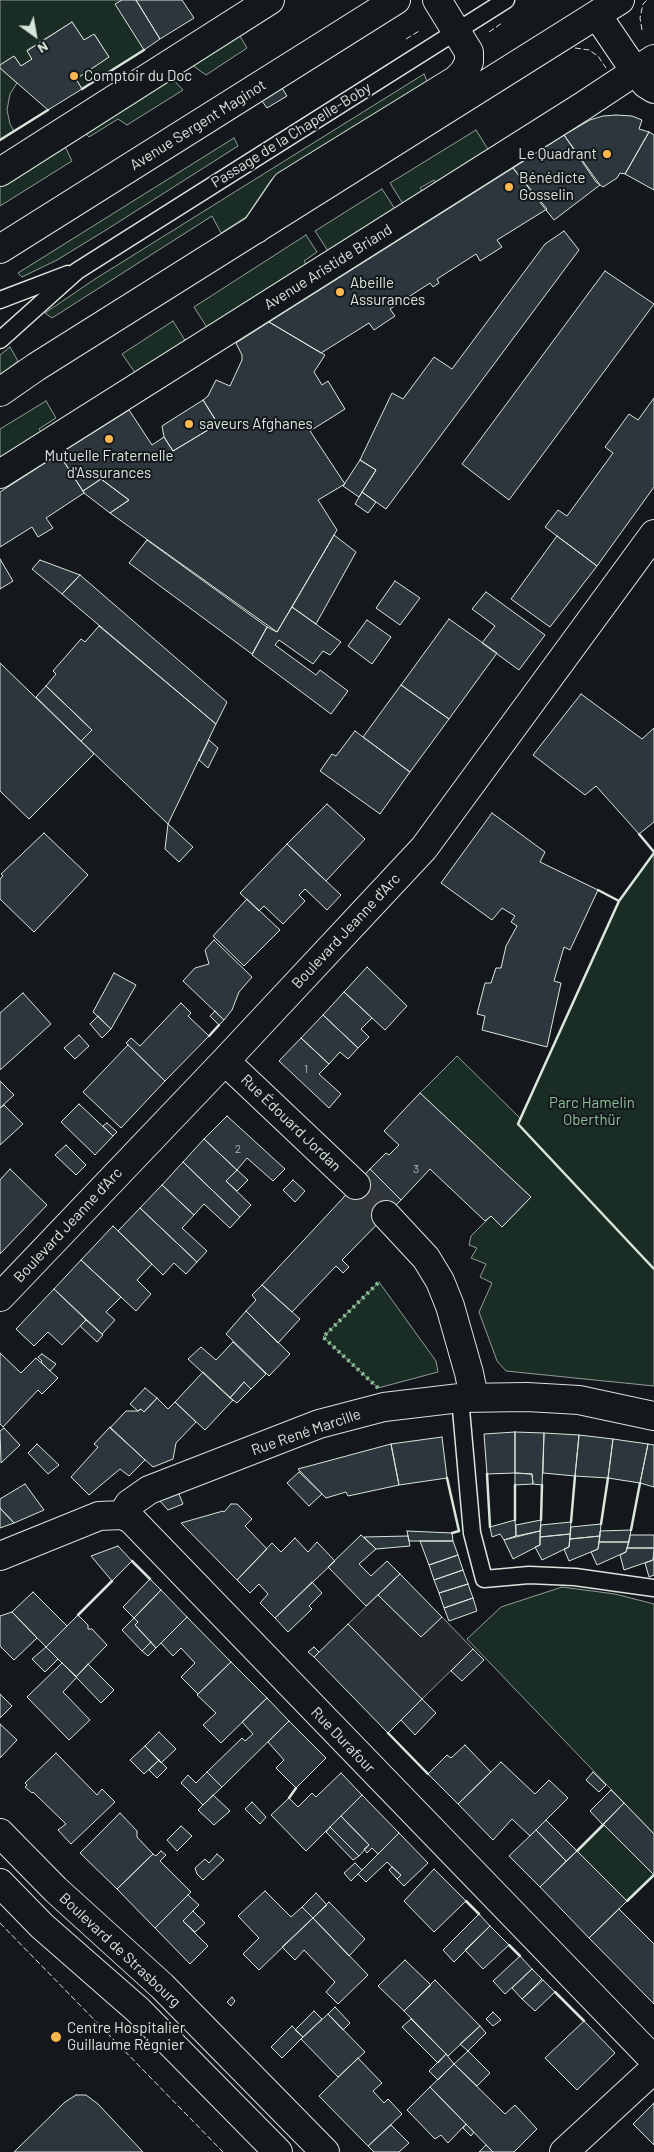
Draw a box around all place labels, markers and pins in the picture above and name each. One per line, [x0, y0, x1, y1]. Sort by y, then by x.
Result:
place label: Comptoir du Doc [84, 67, 192, 85]
marker: Comptoir du Doc [68, 70, 80, 82]
place label: Le Quadrant [518, 145, 597, 163]
marker: Le Quadrant [601, 148, 613, 160]
place label: Bénédicte Gosselin [519, 169, 585, 204]
marker: Bénédicte Gosselin [503, 181, 515, 193]
place label: Abeille Assurances [350, 274, 425, 309]
marker: Abeille Assurances [334, 286, 346, 298]
place label: saveurs Afghanes [199, 415, 313, 433]
marker: saveurs Afghanes [183, 418, 195, 430]
marker: Mutuelle Fraternelle d'Assurances [103, 433, 115, 445]
place label: Mutuelle Fraternelle d'Assurances [44, 447, 174, 482]
place label: Centre Hospitalier Guillaume Régnier [67, 2019, 185, 2054]
marker: Centre Hospitalier Guillaume Régnier [49, 2030, 63, 2044]

